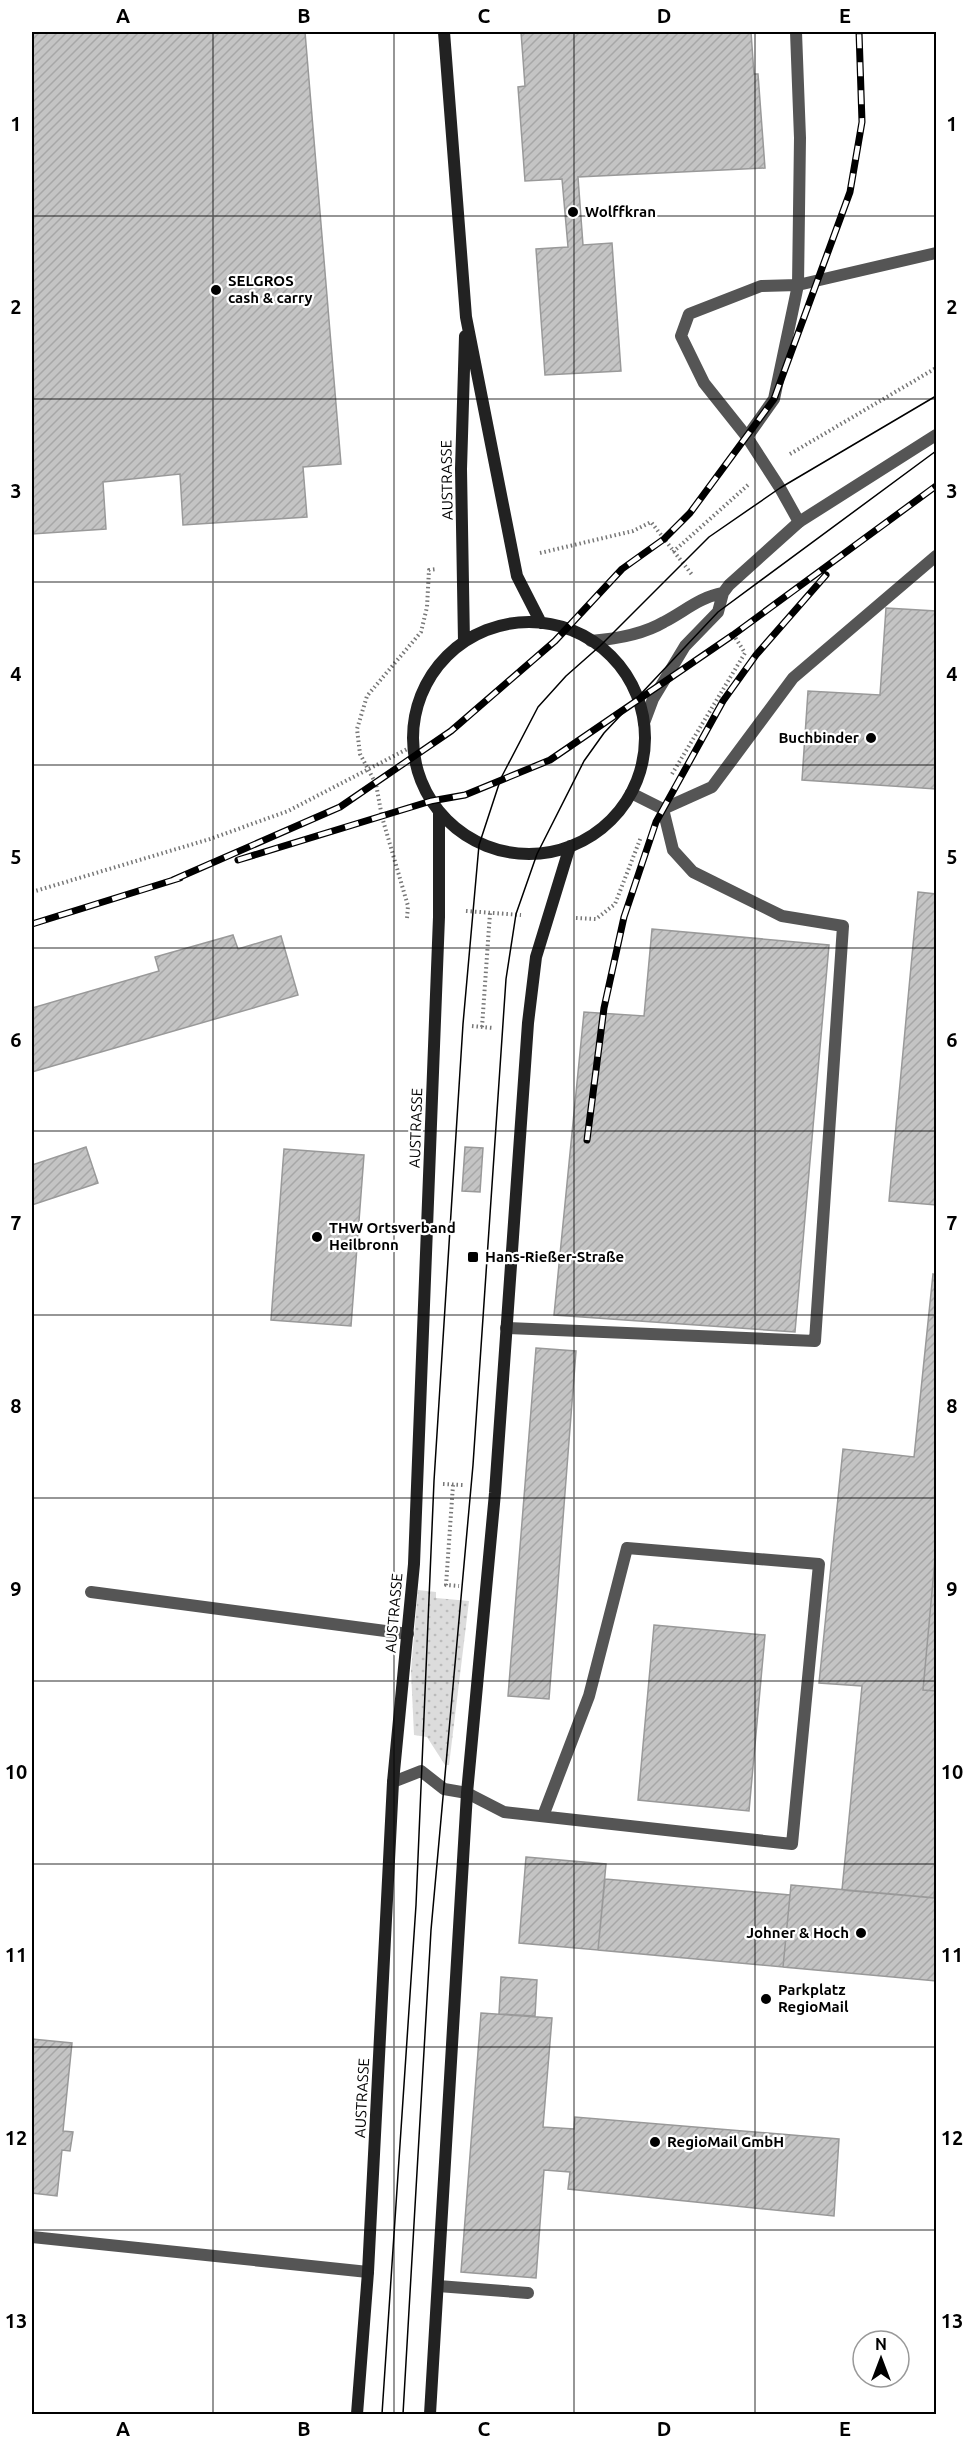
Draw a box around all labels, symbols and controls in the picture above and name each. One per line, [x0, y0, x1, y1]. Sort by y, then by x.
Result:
text: A [116, 4, 130, 27]
text: B [297, 4, 311, 27]
text: C [478, 4, 491, 27]
text: D [657, 4, 671, 27]
text: E [839, 4, 851, 27]
text: 1 [10, 112, 22, 135]
text: 1 [946, 112, 958, 135]
place label: Wolffkran [585, 203, 656, 220]
marker: Wolffkran [566, 205, 580, 219]
place label: SELGROS cash & carry [228, 272, 313, 306]
marker: SELGROS cash & carry [209, 283, 223, 297]
text: 2 [10, 295, 22, 318]
text: 2 [946, 295, 958, 318]
street label: AUSTRASSE [437, 440, 456, 520]
text: 3 [10, 479, 22, 502]
text: 3 [946, 479, 958, 502]
text: 4 [10, 662, 22, 685]
text: 4 [946, 662, 958, 685]
place label: Buchbinder [778, 729, 860, 746]
marker: Buchbinder [864, 731, 878, 745]
text: 5 [10, 845, 22, 868]
text: 5 [946, 845, 958, 868]
text: 6 [10, 1028, 22, 1051]
text: 6 [946, 1028, 958, 1051]
street label: AUSTRASSE [406, 1088, 425, 1168]
text: 7 [10, 1211, 22, 1234]
text: 7 [946, 1211, 958, 1234]
place label: THW Ortsverband Heilbronn [329, 1219, 456, 1253]
marker: THW Ortsverband Heilbronn [310, 1230, 324, 1244]
place label: Hans-Rießer-Straße [485, 1248, 624, 1265]
marker: Hans-Rießer-Straße [466, 1250, 480, 1264]
text: 8 [10, 1394, 22, 1417]
text: 8 [946, 1394, 958, 1417]
street label: AUSTRASSE [382, 1572, 405, 1654]
text: 9 [10, 1577, 22, 1600]
text: 9 [946, 1577, 958, 1600]
text: 10 [5, 1760, 27, 1783]
text: 10 [941, 1760, 963, 1783]
place label: Johner & Hoch [746, 1924, 849, 1941]
marker: Johner & Hoch [854, 1926, 868, 1940]
text: 11 [5, 1943, 27, 1966]
text: 11 [941, 1943, 963, 1966]
place label: Parkplatz RegioMail [778, 1981, 849, 2015]
marker: Parkplatz RegioMail [759, 1992, 773, 2006]
street label: AUSTRASSE [351, 2058, 372, 2138]
text: 12 [5, 2126, 27, 2149]
text: 12 [941, 2126, 963, 2149]
place label: RegioMail GmbH [667, 2133, 784, 2150]
marker: RegioMail GmbH [648, 2135, 662, 2149]
text: 13 [5, 2309, 27, 2332]
text: 13 [941, 2309, 963, 2332]
north arrow [851, 2329, 911, 2389]
text: N [875, 2335, 887, 2353]
text: A [116, 2417, 130, 2440]
text: B [297, 2417, 311, 2440]
text: C [478, 2417, 491, 2440]
text: D [657, 2417, 671, 2440]
text: E [839, 2417, 851, 2440]

